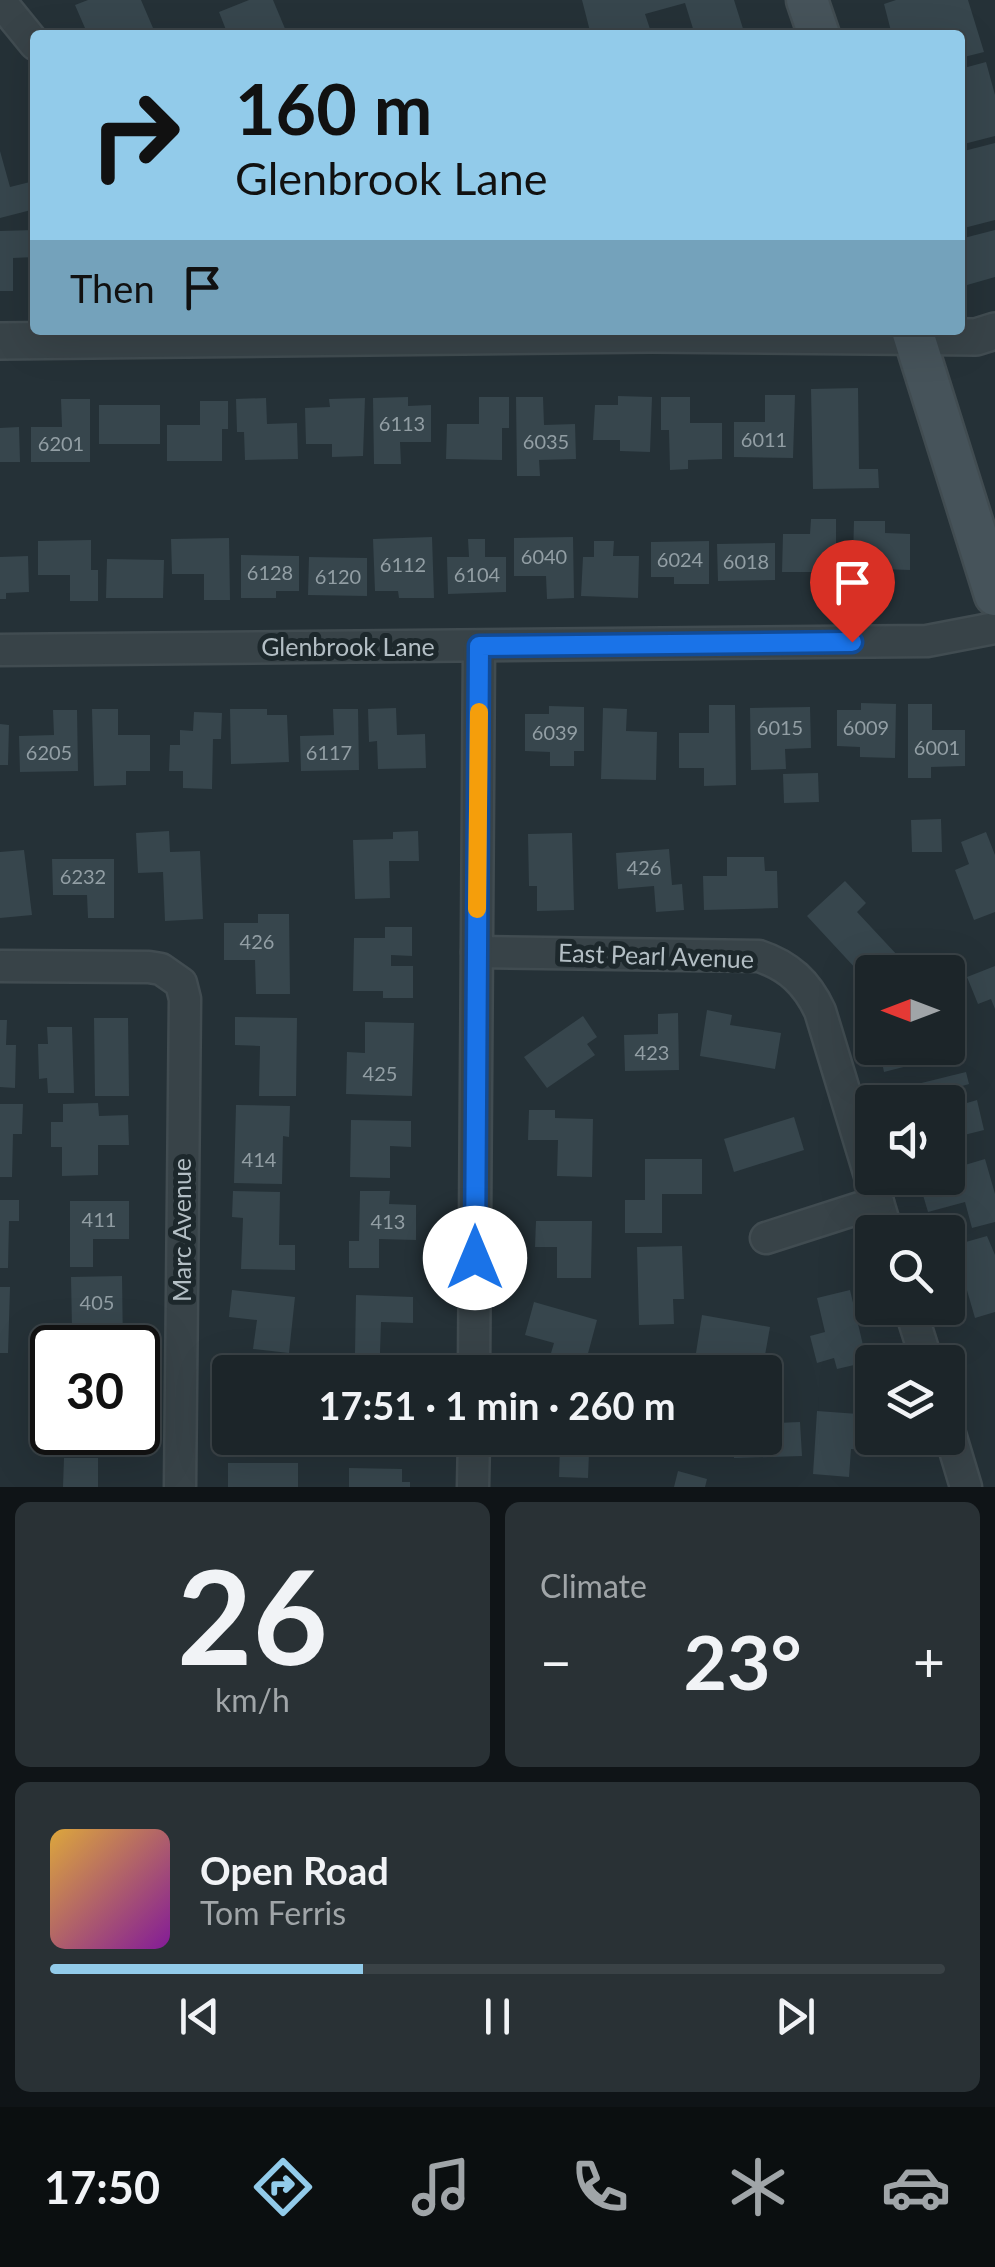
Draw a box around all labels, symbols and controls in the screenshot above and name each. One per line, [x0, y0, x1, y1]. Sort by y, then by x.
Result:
text: 160 m [235, 66, 432, 150]
icon: right [70, 70, 200, 200]
text: Glenbrook Lane [235, 151, 548, 205]
icon: arrive [175, 260, 230, 315]
text: Then [70, 265, 155, 311]
house number: 6113 [379, 411, 425, 435]
house number: 6011 [741, 427, 787, 451]
house number: 6035 [523, 429, 569, 453]
house number: 6201 [38, 431, 84, 455]
pin [810, 540, 895, 643]
house number: 6040 [521, 544, 567, 568]
house number: 6024 [657, 547, 704, 571]
house number: 6018 [723, 549, 769, 573]
house number: 6112 [380, 552, 426, 576]
icon: arrive [825, 555, 880, 610]
house number: 6128 [247, 560, 293, 584]
house number: 6104 [454, 562, 501, 586]
house number: 6120 [315, 564, 361, 588]
street label: Glenbrook Lane [261, 631, 435, 661]
house number: 6015 [757, 715, 803, 739]
house number: 6009 [843, 715, 889, 739]
house number: 6039 [532, 720, 578, 744]
house number: 6001 [914, 735, 960, 759]
house number: 6205 [26, 740, 72, 764]
house number: 6117 [306, 740, 352, 764]
house number: 426 [627, 855, 661, 879]
house number: 6232 [60, 864, 106, 888]
house number: 426 [240, 929, 274, 953]
street label: East Pearl Avenue [557, 937, 755, 973]
north arrow [855, 955, 965, 1065]
map controls [855, 955, 965, 1455]
house number: 423 [635, 1040, 669, 1064]
house number: 425 [363, 1061, 397, 1085]
button: sound [855, 1085, 965, 1195]
house number: 414 [242, 1147, 277, 1171]
street label: Marc Avenue [166, 1158, 196, 1302]
position arrow [423, 1206, 527, 1310]
house number: 411 [82, 1207, 116, 1231]
house number: 413 [371, 1209, 405, 1233]
button: search [855, 1215, 965, 1325]
house number: 405 [80, 1290, 114, 1314]
speed limit sign: 30 [30, 1325, 160, 1455]
button: layers [855, 1345, 965, 1455]
text: 17:51 · 1 min · 260 m [318, 1382, 676, 1428]
text: 26 [177, 1537, 328, 1693]
text: Climate [540, 1566, 647, 1605]
text: 23° [683, 1616, 802, 1706]
text: − [540, 1628, 572, 1694]
text: + [913, 1628, 945, 1694]
text: km/h [215, 1680, 290, 1719]
text: Open Road [200, 1847, 389, 1893]
text: Tom Ferris [200, 1893, 346, 1932]
icon: previous [172, 1989, 227, 2044]
icon: pause [470, 1989, 525, 2044]
icon: next [768, 1989, 823, 2044]
icon: directions [248, 2152, 318, 2222]
icon: music [406, 2152, 476, 2222]
icon: phone [565, 2152, 635, 2222]
icon: climate [723, 2152, 793, 2222]
icon: car [881, 2152, 951, 2222]
text: 17:50 [44, 2160, 160, 2214]

